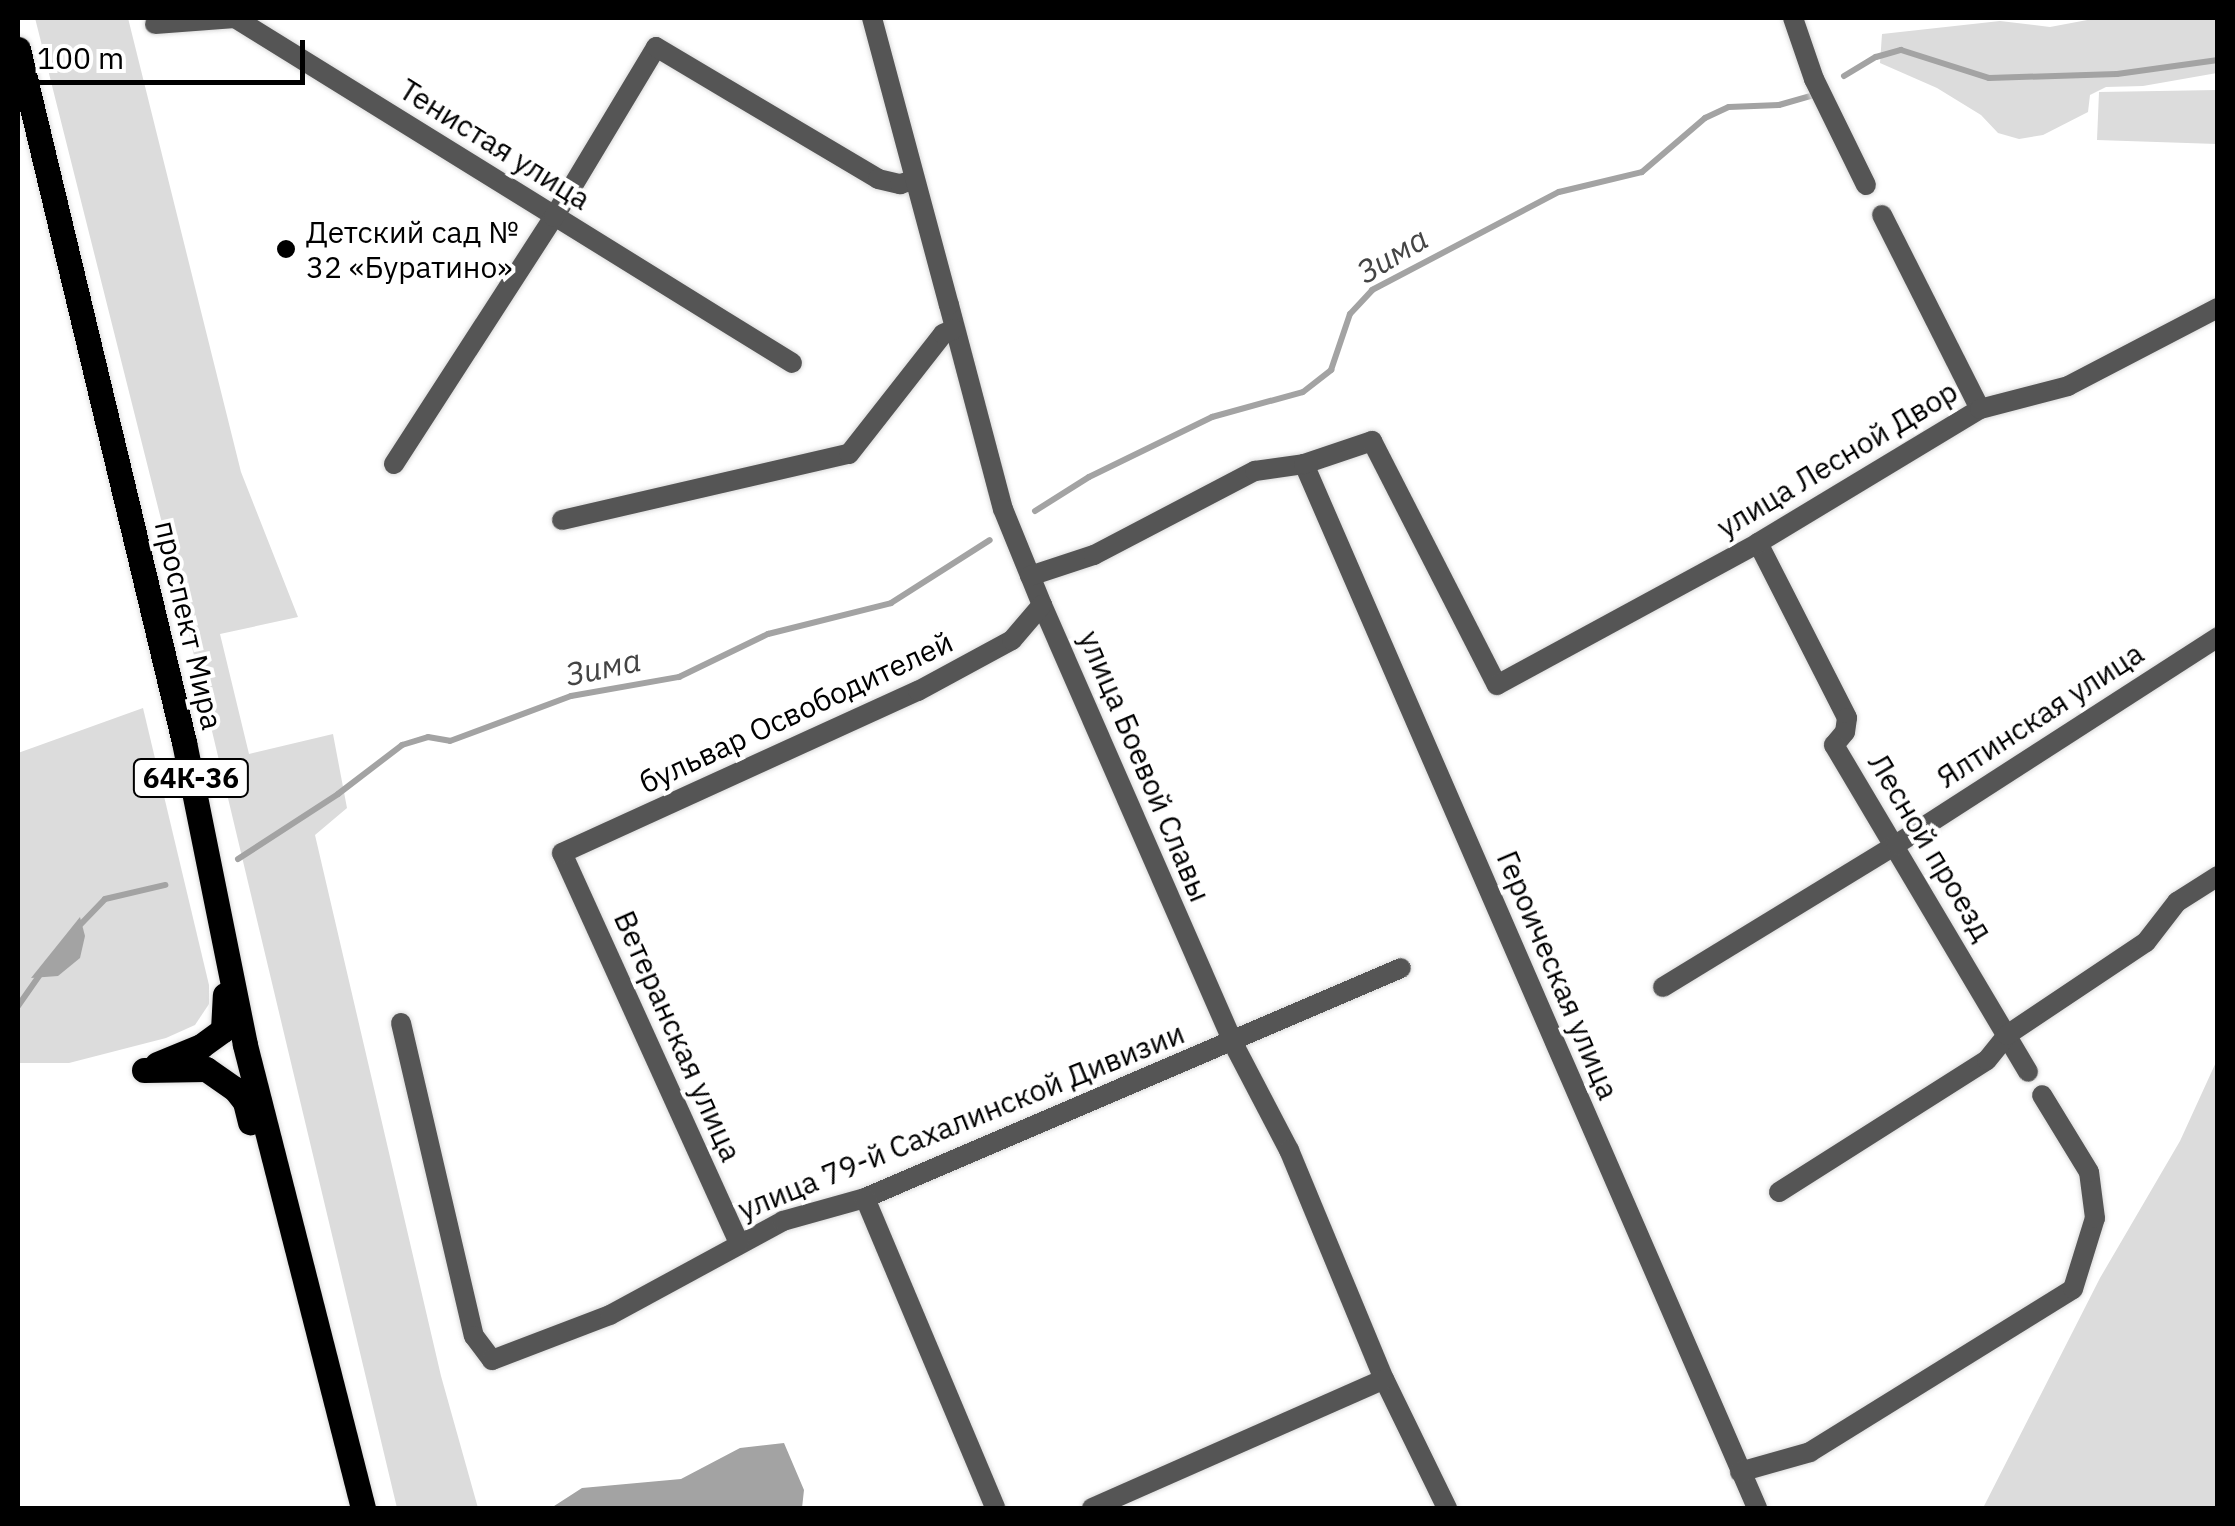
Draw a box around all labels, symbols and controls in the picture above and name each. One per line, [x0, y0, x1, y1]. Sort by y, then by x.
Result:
scale bar [25, 20, 310, 82]
text: 100 m [37, 38, 124, 77]
street label: Тенистая улица [393, 71, 597, 217]
place label: Детский сад № 32 «Буратино» [306, 214, 519, 284]
water label: Зима [1349, 219, 1435, 291]
marker: Детский сад № 32 «Буратино» [275, 238, 297, 260]
street label: улица Лесной Двор [1710, 373, 1964, 545]
street label: проспект Мира [147, 517, 231, 733]
street label: бульвар Освободителей [634, 624, 958, 800]
street label: улица Боевой Славы [1072, 625, 1218, 907]
street label: Ялтинская улица [1930, 635, 2150, 795]
water label: Зима [562, 640, 644, 694]
street label: Лесной проезд [1861, 747, 2001, 947]
road number: 64К-36 [131, 755, 251, 801]
street label: Героическая улица [1489, 845, 1627, 1105]
street label: Ветеранская улица [607, 905, 749, 1167]
street label: улица 79-й Сахалинской Дивизии [733, 1015, 1189, 1227]

